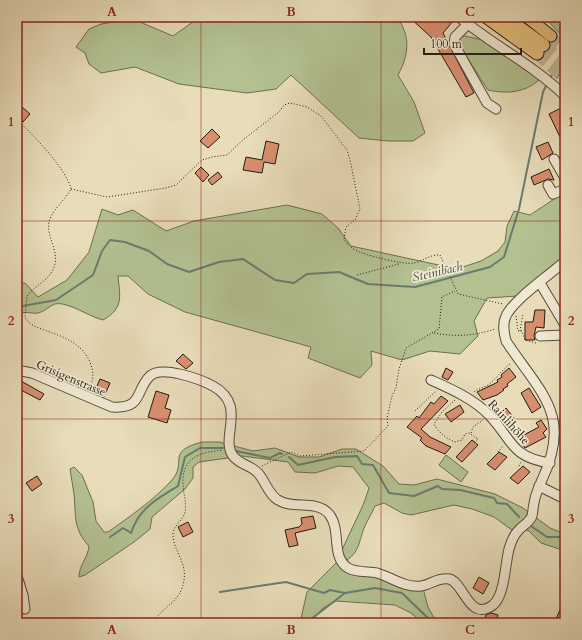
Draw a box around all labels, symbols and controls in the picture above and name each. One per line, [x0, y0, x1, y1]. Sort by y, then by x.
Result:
text: A [107, 3, 117, 21]
text: B [286, 3, 296, 21]
text: C [465, 3, 475, 21]
scale bar [424, 30, 521, 56]
text: 100 m [430, 36, 463, 52]
text: 1 [8, 113, 14, 131]
text: 1 [568, 113, 574, 131]
water label: Steinibach [410, 257, 465, 287]
text: 2 [8, 312, 15, 330]
text: 2 [568, 312, 575, 330]
street label: Grisigenstrasse [34, 356, 108, 400]
street label: Rainlihöhe [485, 396, 533, 448]
text: 3 [8, 510, 15, 528]
text: 3 [568, 510, 575, 528]
text: A [107, 621, 117, 639]
text: B [286, 621, 296, 639]
text: C [465, 621, 475, 639]

